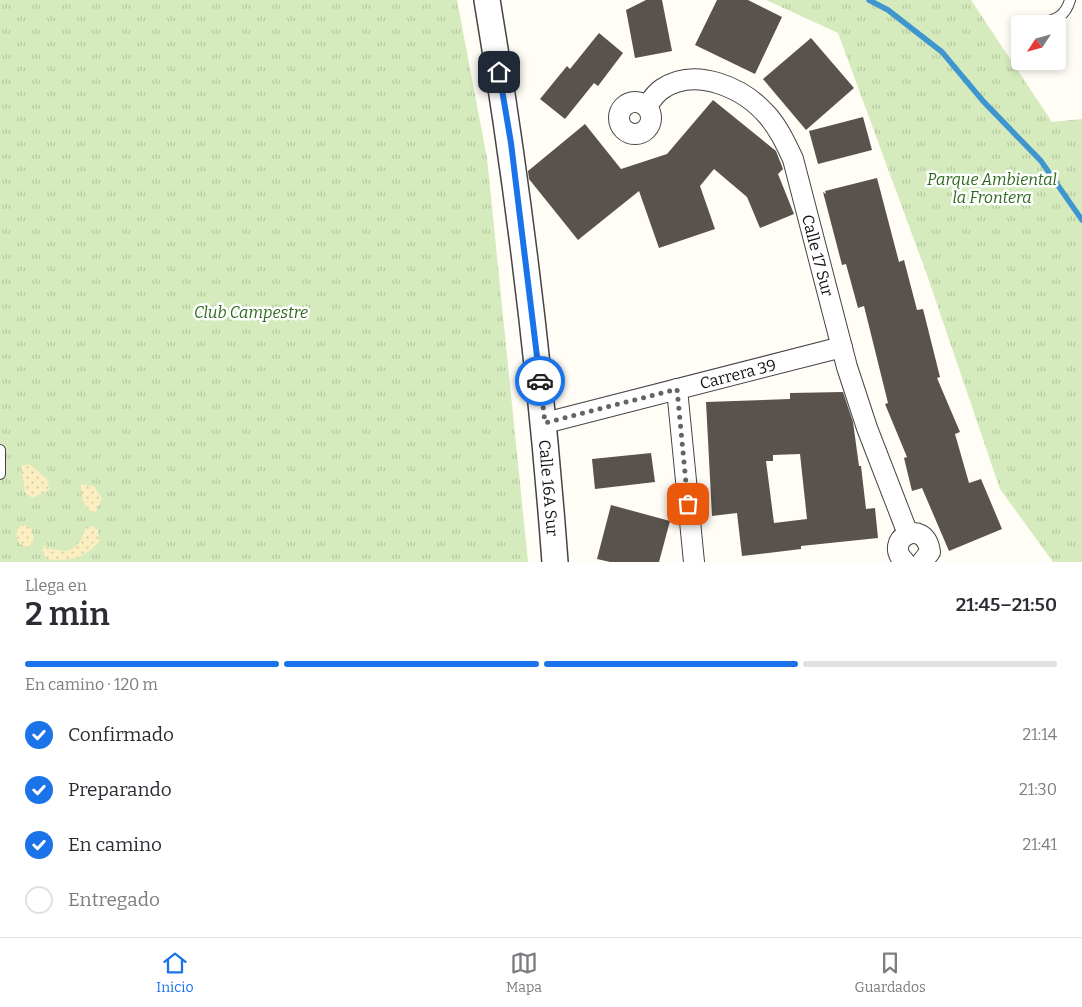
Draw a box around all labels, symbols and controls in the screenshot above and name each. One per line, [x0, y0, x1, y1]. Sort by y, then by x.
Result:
north arrow [1011, 15, 1066, 70]
map controls [1011, 15, 1066, 70]
pin [478, 51, 520, 93]
icon: home [485, 58, 513, 86]
park label: Parque Ambiental la Frontera [927, 170, 1057, 207]
street label: Calle 17 Sur [798, 212, 837, 298]
park label: Club Campestre [194, 303, 308, 322]
street label: Carrera 39 [698, 355, 778, 393]
courier [515, 356, 565, 406]
icon: car [526, 367, 554, 395]
street label: Calle 16A Sur [535, 439, 562, 537]
pin [667, 483, 709, 525]
icon: bag [674, 490, 702, 518]
text: Llega en [25, 576, 87, 595]
text: 21:45–21:50 [956, 593, 1057, 616]
text: 2 min [25, 595, 110, 633]
text: En camino · 120 m [25, 675, 158, 694]
icon: check [25, 721, 53, 749]
text: Confirmado [68, 723, 174, 746]
text: 21:14 [1023, 725, 1057, 744]
icon: check [25, 776, 53, 804]
text: Preparando [68, 778, 172, 801]
text: 21:30 [1019, 780, 1057, 799]
icon: check [25, 831, 53, 859]
text: En camino [68, 833, 162, 856]
text: 21:41 [1023, 835, 1057, 854]
text: Entregado [68, 888, 160, 911]
tab: Inicio [156, 949, 193, 996]
tab: Mapa [506, 949, 542, 996]
tab: Guardados [855, 949, 926, 996]

